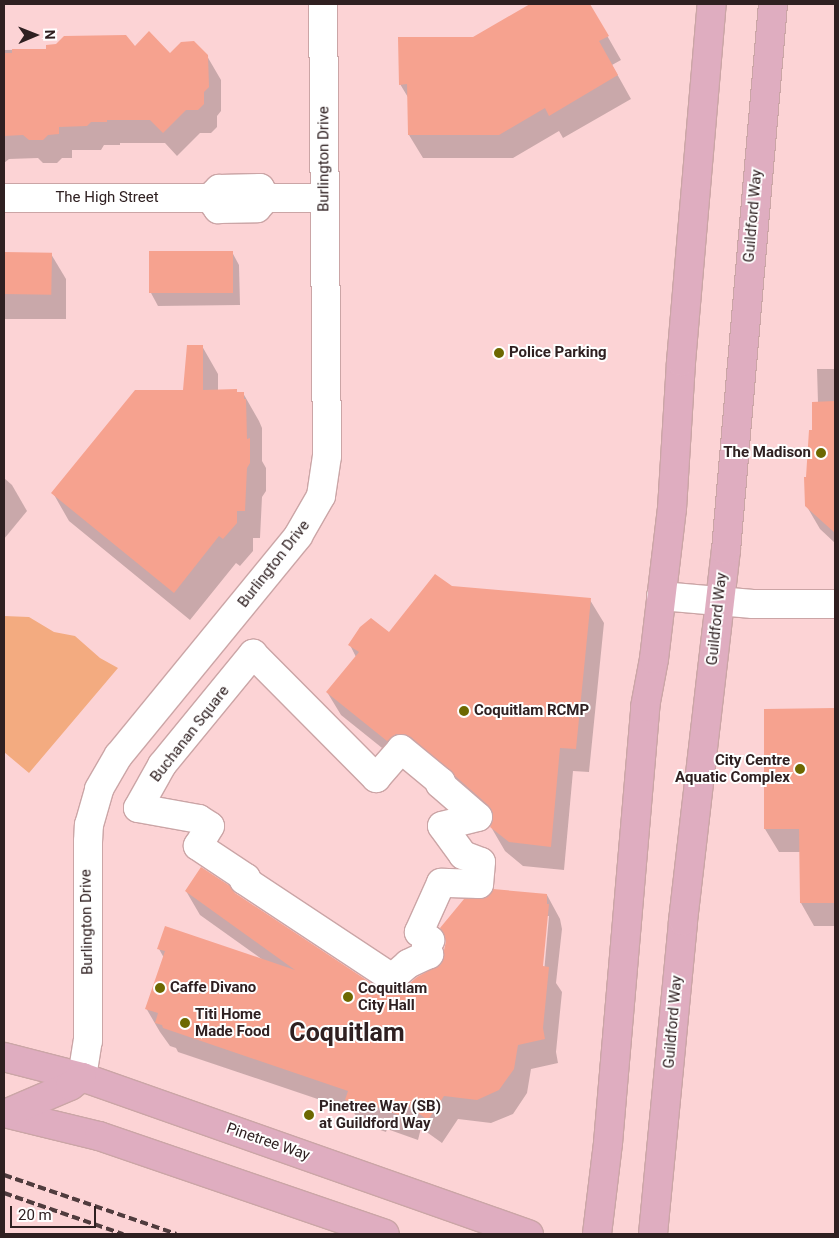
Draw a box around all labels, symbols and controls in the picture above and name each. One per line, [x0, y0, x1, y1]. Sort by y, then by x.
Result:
north arrow [10, 10, 60, 60]
text: N [42, 30, 58, 40]
street label: Burlington Drive [315, 106, 333, 212]
street label: Guildford Way [740, 169, 766, 263]
street label: The High Street [55, 189, 159, 207]
place label: Police Parking [509, 344, 607, 362]
marker: Police Parking [493, 347, 505, 359]
place label: The Madison [723, 444, 811, 462]
marker: The Madison [815, 447, 827, 459]
street label: Burlington Drive [234, 517, 314, 611]
street label: Guildford Way [703, 572, 731, 666]
street label: Buchanan Square [147, 682, 233, 786]
place label: Coquitlam RCMP [474, 702, 589, 720]
marker: Coquitlam RCMP [458, 705, 470, 717]
place label: City Centre Aquatic Complex [675, 751, 790, 786]
marker: City Centre Aquatic Complex [794, 763, 806, 775]
street label: Burlington Drive [77, 869, 97, 975]
street label: Guildford Way [660, 975, 686, 1069]
place label: Caffe Divano [170, 979, 256, 997]
place label: Coquitlam City Hall [358, 979, 427, 1014]
marker: Caffe Divano [154, 982, 166, 994]
marker: Coquitlam City Hall [342, 991, 354, 1003]
place label: Titi Home Made Food [195, 1005, 270, 1040]
marker: Titi Home Made Food [179, 1017, 191, 1029]
district label: Coquitlam [289, 1018, 405, 1048]
place label: Pinetree Way (SB) at Guildford Way [319, 1097, 441, 1132]
marker: Pinetree Way (SB) at Guildford Way [303, 1109, 315, 1121]
street label: Pinetree Way [224, 1119, 312, 1165]
scale bar [12, 1196, 99, 1228]
text: 20 m [18, 1206, 52, 1224]

